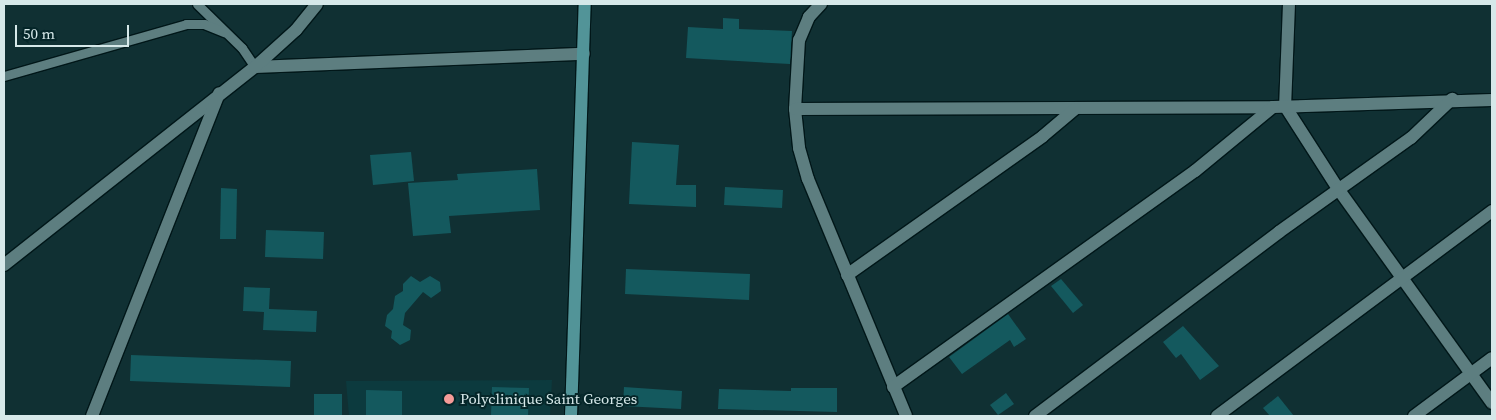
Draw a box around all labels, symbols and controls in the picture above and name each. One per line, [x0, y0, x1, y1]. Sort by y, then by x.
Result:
scale bar [18, 15, 131, 47]
text: 50 m [23, 23, 55, 44]
place label: Polyclinique Saint Georges [460, 390, 637, 408]
marker: Polyclinique Saint Georges [442, 392, 456, 406]

